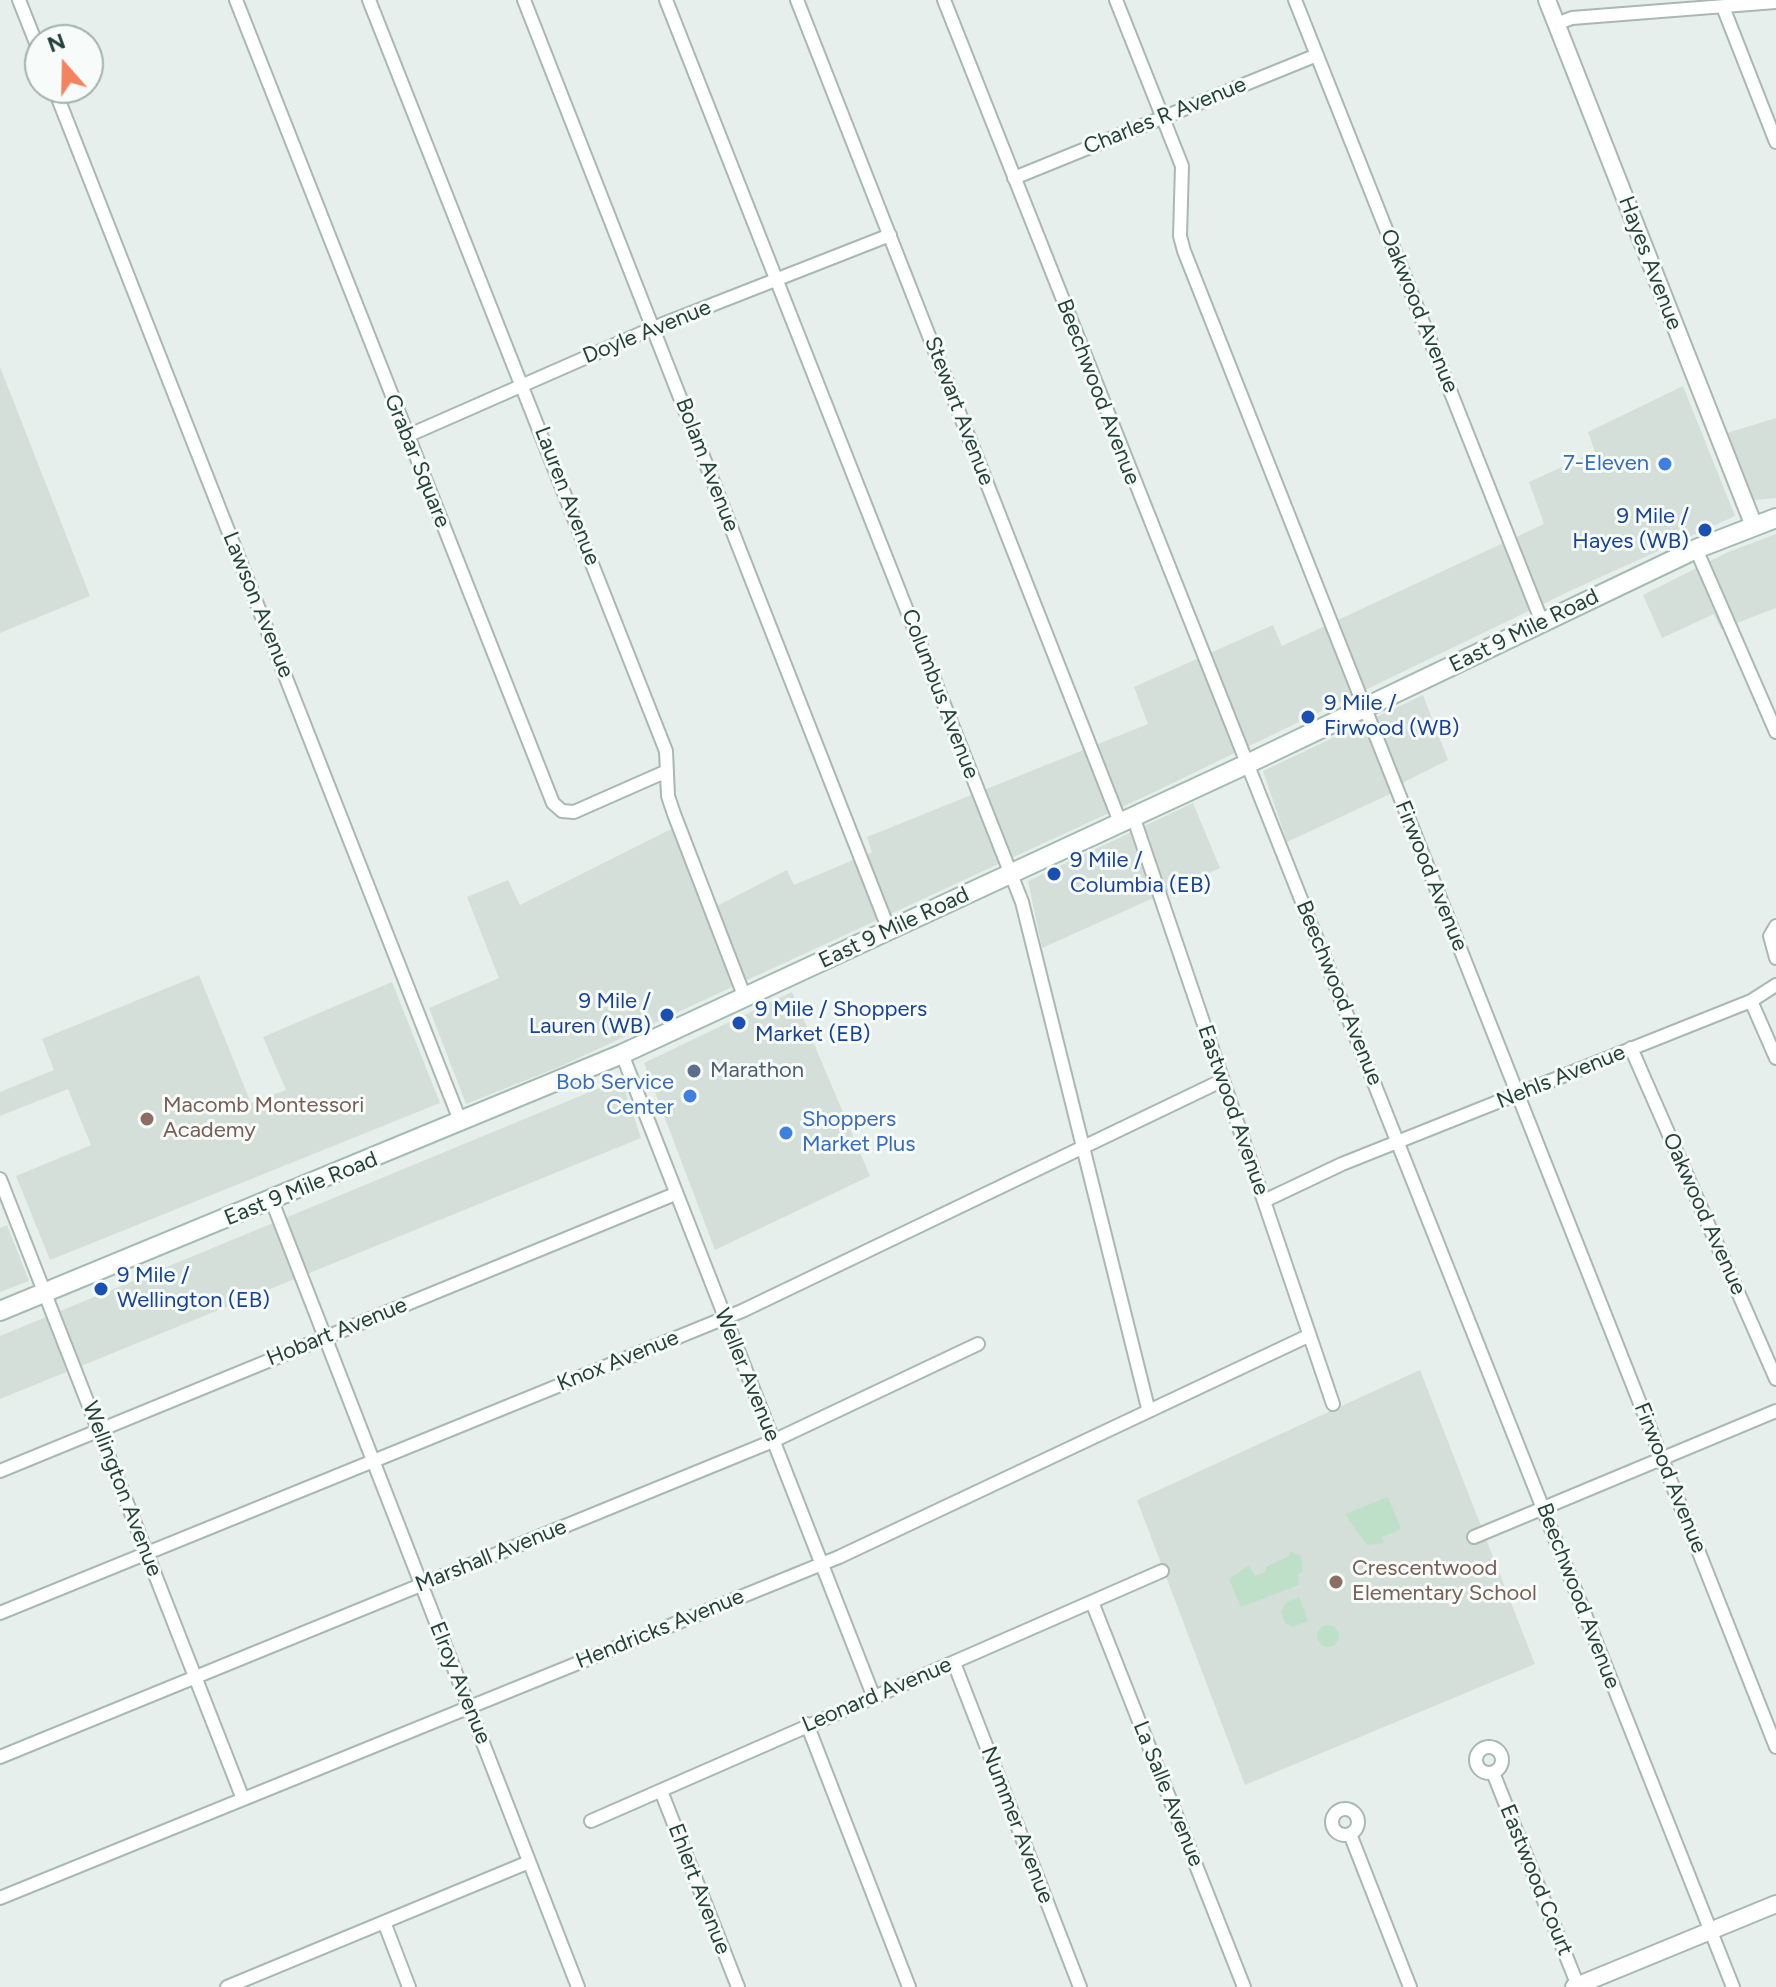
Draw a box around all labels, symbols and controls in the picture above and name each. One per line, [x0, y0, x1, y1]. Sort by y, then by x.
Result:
north arrow [24, 24, 104, 104]
text: N [44, 27, 69, 58]
street label: Charles R Avenue [1080, 71, 1250, 161]
street label: Hayes Avenue [1612, 192, 1688, 334]
street label: Oakwood Avenue [1374, 225, 1464, 397]
street label: Doyle Avenue [579, 294, 715, 370]
street label: Beechwood Avenue [1050, 295, 1146, 489]
street label: Stewart Avenue [918, 333, 1000, 489]
street label: Grabar Square [378, 390, 456, 532]
street label: Bolam Avenue [669, 395, 745, 535]
street label: Lauren Avenue [528, 423, 606, 569]
place label: 7-Eleven [1563, 451, 1649, 477]
marker: 7-Eleven [1656, 455, 1674, 473]
place label: 9 Mile / Hayes (WB) [1572, 504, 1689, 556]
marker: 9 Mile / Hayes (WB) [1696, 521, 1714, 539]
street label: Lawson Avenue [217, 528, 299, 682]
street label: East 9 Mile Road [1445, 583, 1603, 679]
street label: Columbus Avenue [895, 605, 985, 783]
place label: 9 Mile / Firwood (WB) [1324, 691, 1459, 742]
marker: 9 Mile / Firwood (WB) [1299, 708, 1317, 726]
street label: Firwood Avenue [1389, 797, 1473, 955]
place label: 9 Mile / Columbia (EB) [1070, 848, 1211, 900]
marker: 9 Mile / Columbia (EB) [1045, 865, 1063, 883]
street label: East 9 Mile Road [815, 882, 973, 974]
street label: Beechwood Avenue [1290, 897, 1388, 1089]
place label: 9 Mile / Lauren (WB) [529, 989, 651, 1040]
place label: 9 Mile / Shoppers Market (EB) [755, 997, 927, 1048]
marker: 9 Mile / Lauren (WB) [658, 1006, 676, 1024]
marker: 9 Mile / Shoppers Market (EB) [730, 1014, 748, 1032]
street label: Eastwood Avenue [1192, 1022, 1274, 1198]
street label: Nehls Avenue [1493, 1039, 1629, 1115]
place label: Marathon [710, 1058, 804, 1084]
marker: Marathon [685, 1062, 703, 1080]
place label: Bob Service Center [556, 1070, 674, 1122]
marker: Bob Service Center [681, 1087, 699, 1105]
place label: Macomb Montessori Academy [163, 1093, 364, 1144]
place label: Shoppers Market Plus [802, 1107, 916, 1158]
marker: Macomb Montessori Academy [138, 1110, 156, 1128]
marker: Shoppers Market Plus [777, 1124, 795, 1142]
street label: Oakwood Avenue [1657, 1129, 1751, 1299]
street label: East 9 Mile Road [221, 1146, 381, 1232]
place label: 9 Mile / Wellington (EB) [117, 1263, 270, 1314]
marker: 9 Mile / Wellington (EB) [92, 1280, 110, 1298]
street label: Hobart Avenue [263, 1292, 411, 1372]
street label: Weller Avenue [708, 1305, 786, 1445]
street label: Knox Avenue [553, 1325, 683, 1397]
street label: Wellington Avenue [76, 1398, 168, 1580]
street label: Firwood Avenue [1628, 1399, 1712, 1557]
street label: Beechwood Avenue [1530, 1499, 1626, 1693]
street label: Marshall Avenue [412, 1514, 570, 1598]
place label: Crescentwood Elementary School [1352, 1556, 1537, 1608]
marker: Crescentwood Elementary School [1327, 1573, 1345, 1591]
street label: Hendricks Avenue [572, 1583, 748, 1675]
street label: Elroy Avenue [424, 1618, 496, 1748]
street label: Leonard Avenue [798, 1652, 956, 1738]
street label: La Salle Avenue [1127, 1718, 1209, 1870]
street label: Nummer Avenue [975, 1743, 1059, 1907]
street label: Eastwood Court [1494, 1801, 1578, 1959]
street label: Ehlert Avenue [662, 1820, 736, 1958]

